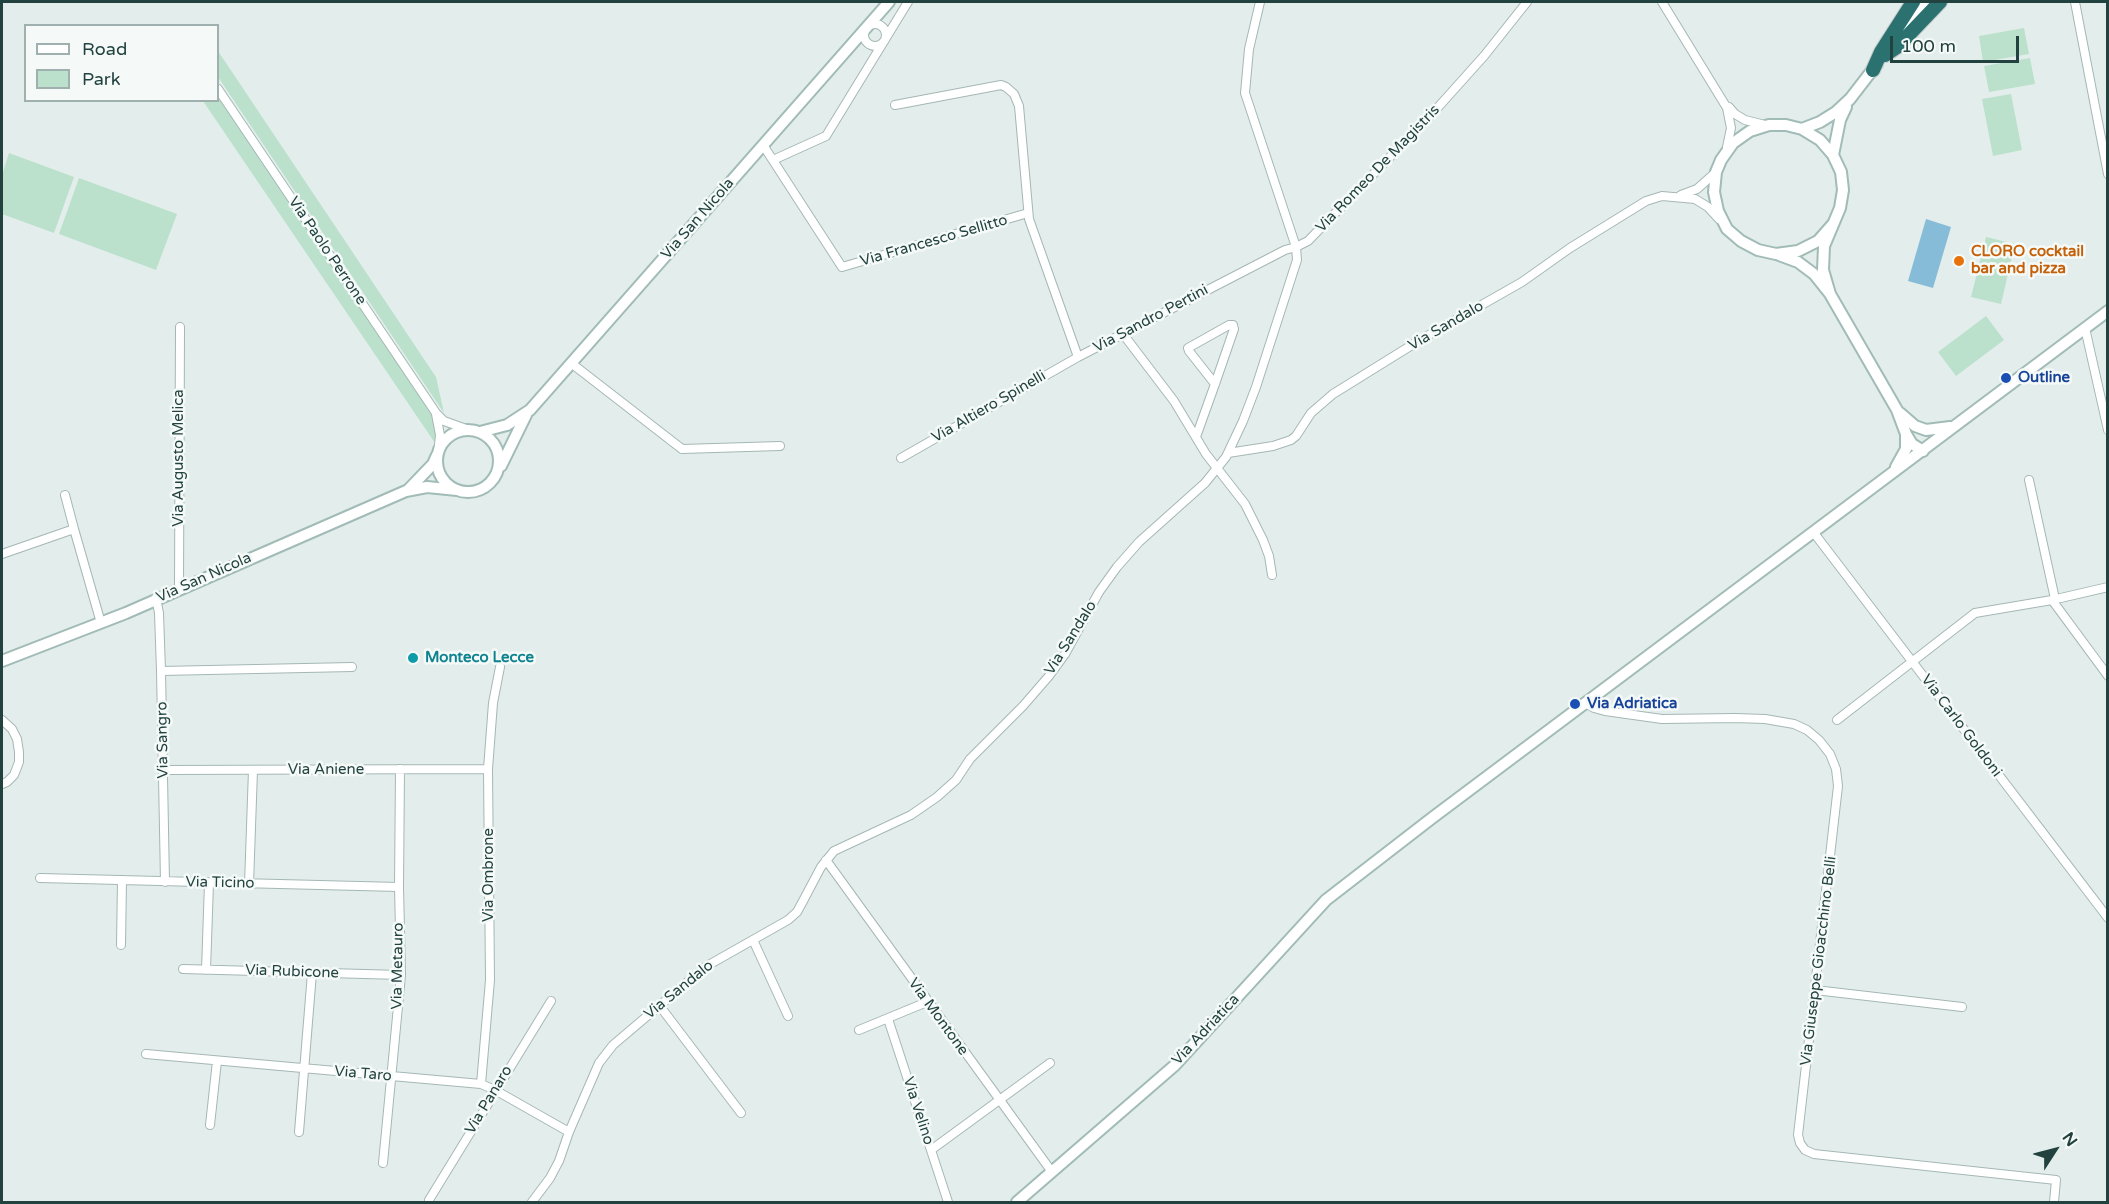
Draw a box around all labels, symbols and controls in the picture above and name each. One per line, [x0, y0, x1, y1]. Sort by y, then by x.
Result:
legend [24, 24, 219, 102]
scale bar [1893, 24, 2022, 62]
text: 100 m [1901, 35, 1956, 57]
text: Road [82, 38, 127, 60]
text: Park [82, 68, 120, 90]
street label: Via Romeo De Magistris [1312, 101, 1444, 237]
street label: Via San Nicola [658, 175, 738, 263]
street label: Via Paolo Perrone [284, 193, 370, 309]
street label: Via Francesco Sellitto [858, 211, 1010, 271]
place label: CLORO cocktail bar and pizza [1971, 243, 2084, 278]
marker: CLORO cocktail bar and pizza [1952, 254, 1966, 268]
street label: Via Sandro Pertini [1090, 281, 1212, 357]
street label: Via Sandalo [1405, 297, 1487, 355]
street label: Via Altiero Spinelli [929, 367, 1049, 447]
place label: Outline [2018, 369, 2070, 387]
marker: Outline [1999, 371, 2013, 385]
street label: Via Augusto Melica [170, 389, 188, 527]
street label: Via San Nicola [154, 549, 254, 607]
street label: Via Sandalo [1041, 598, 1101, 678]
place label: Monteco Lecce [425, 649, 534, 667]
marker: Monteco Lecce [406, 651, 420, 665]
street label: Via Carlo Goldoni [1917, 671, 2005, 781]
place label: Via Adriatica [1587, 695, 1677, 713]
marker: Via Adriatica [1568, 697, 1582, 711]
street label: Via Sangro [153, 701, 173, 779]
street label: Via Aniene [288, 761, 364, 779]
street label: Via Ombrone [480, 828, 498, 922]
street label: Via Giuseppe Gioacchino Belli [1797, 855, 1841, 1067]
street label: Via Ticino [185, 873, 255, 893]
street label: Via Metauro [388, 922, 408, 1010]
street label: Via Sandalo [641, 957, 717, 1023]
street label: Via Rubicone [245, 961, 339, 983]
street label: Via Montone [904, 975, 972, 1059]
street label: Via Adriatica [1169, 991, 1243, 1069]
street label: Via Taro [334, 1063, 392, 1085]
street label: Via Panaro [462, 1063, 516, 1137]
street label: Via Velino [899, 1075, 937, 1147]
north arrow [2025, 1120, 2085, 1180]
text: N [2058, 1128, 2081, 1150]

